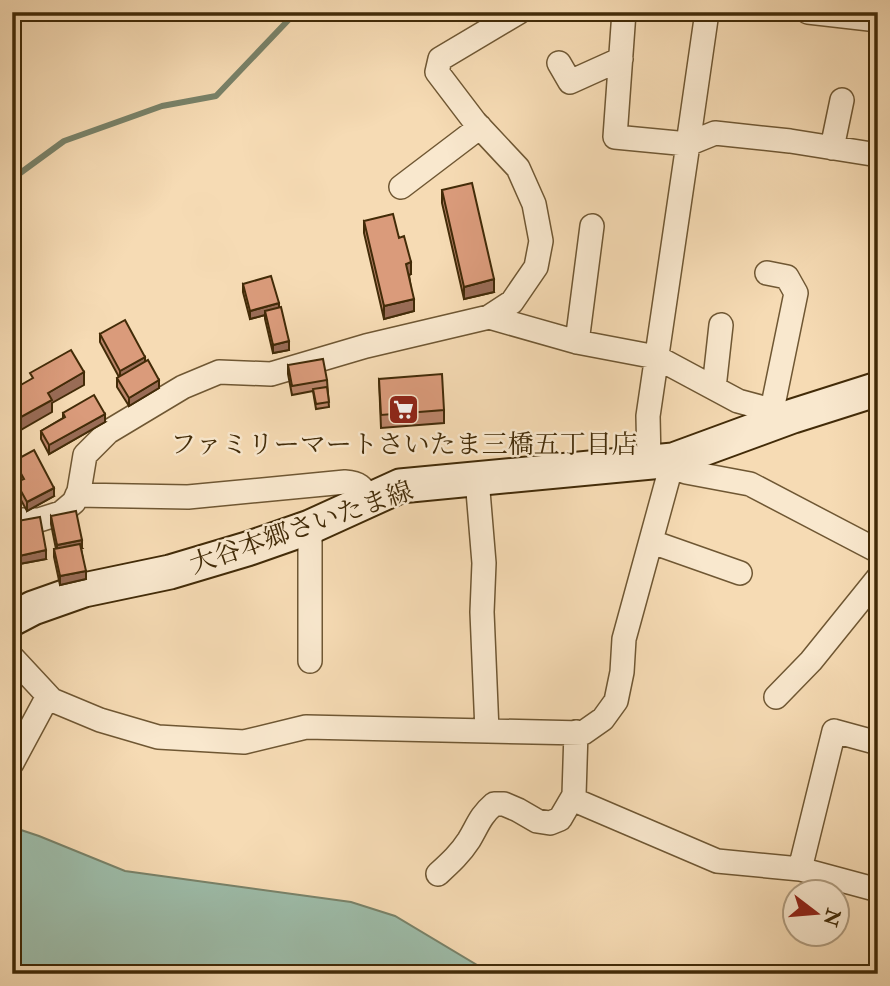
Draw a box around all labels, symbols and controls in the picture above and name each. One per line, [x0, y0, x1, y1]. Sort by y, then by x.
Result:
supermarket icon: ファミリーマートさいたま三橋五丁目店 [387, 392, 421, 426]
place label: ファミリーマートさいたま三橋五丁目店 [170, 429, 638, 461]
street label: 大谷本郷さいたま線 [185, 475, 417, 581]
north arrow [782, 878, 852, 948]
text: N [817, 905, 846, 930]

